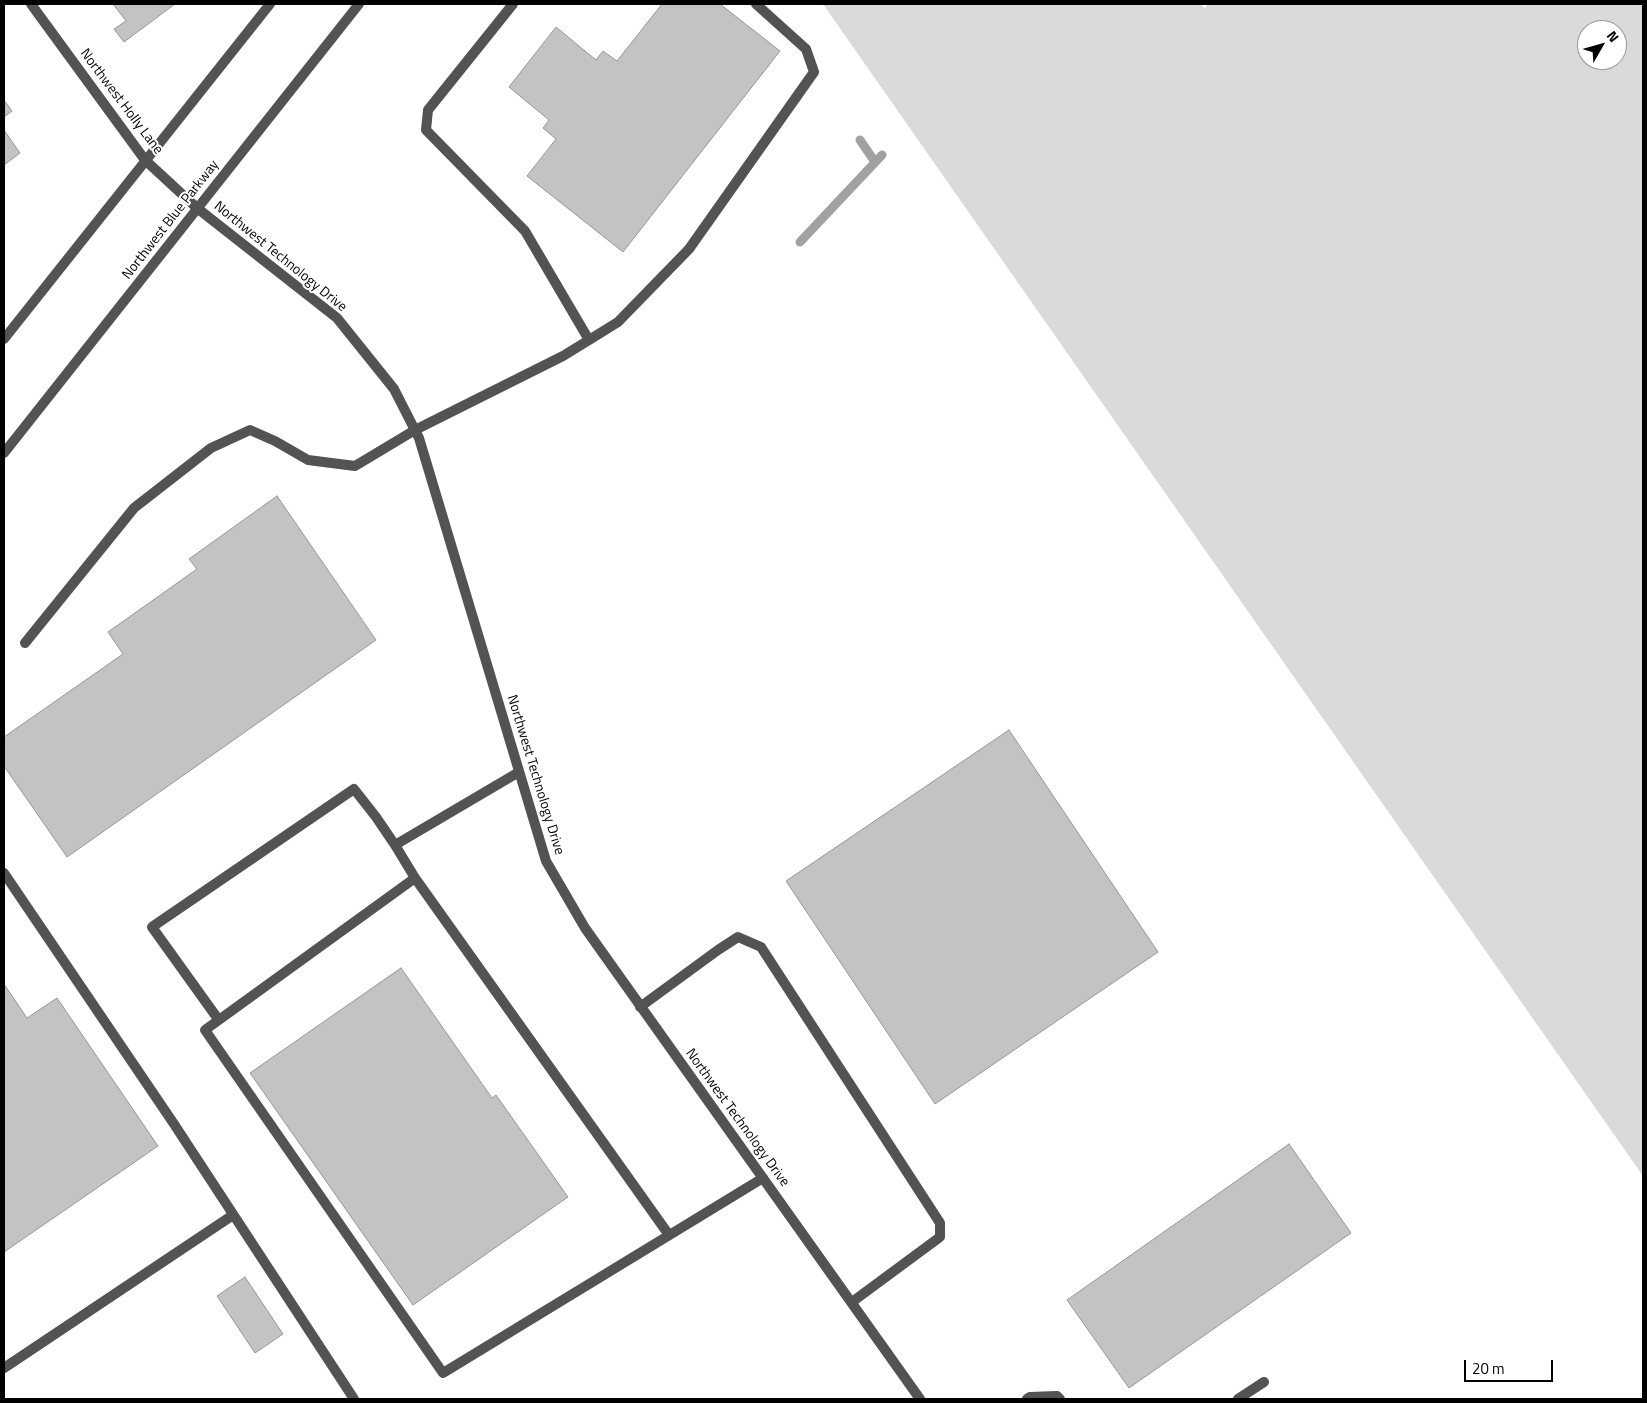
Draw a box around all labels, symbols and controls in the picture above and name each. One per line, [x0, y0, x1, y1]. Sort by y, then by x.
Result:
north arrow [1577, 20, 1627, 70]
text: N [1602, 26, 1625, 46]
street label: Northwest Holly Lane [76, 46, 166, 158]
street label: Northwest Blue Parkway [119, 157, 223, 283]
street label: Northwest Technology Drive [210, 198, 350, 316]
street label: Northwest Technology Drive [503, 693, 567, 857]
street label: Northwest Technology Drive [681, 1046, 793, 1190]
scale bar [1467, 1350, 1556, 1382]
text: 20 m [1472, 1357, 1505, 1380]

